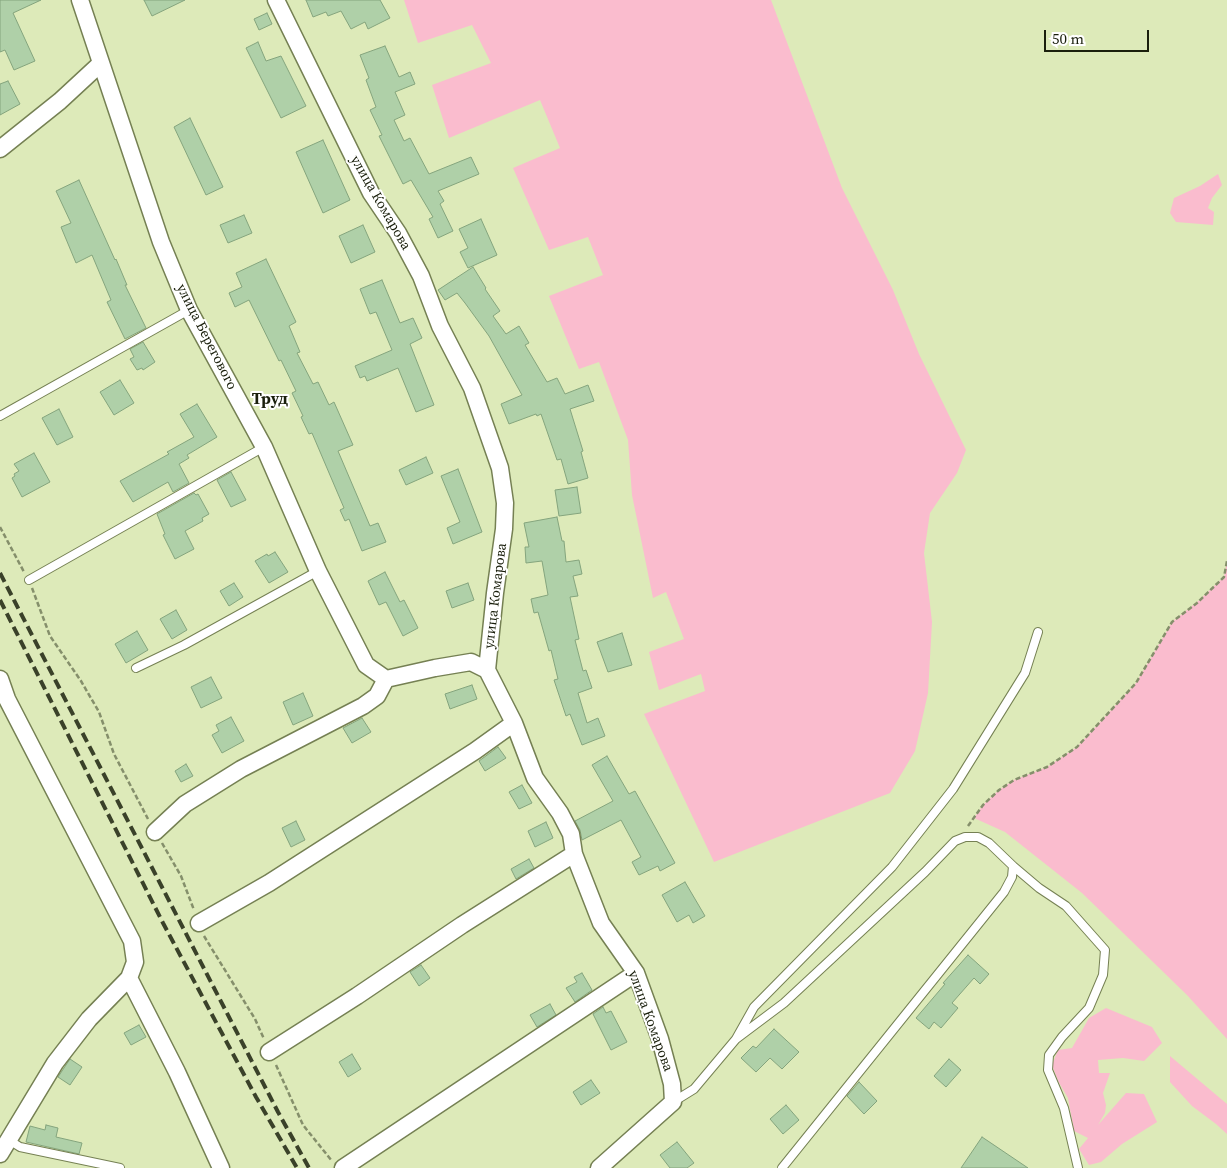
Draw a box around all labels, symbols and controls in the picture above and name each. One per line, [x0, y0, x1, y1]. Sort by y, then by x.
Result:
scale bar [1047, 20, 1152, 52]
text: 50 m [1052, 28, 1084, 49]
street label: улица Комарова [346, 153, 414, 253]
street label: улица Берегового [172, 281, 240, 393]
district label: Труд [252, 390, 288, 410]
street label: улица Комарова [481, 542, 511, 650]
street label: улица Комарова [624, 968, 676, 1074]

